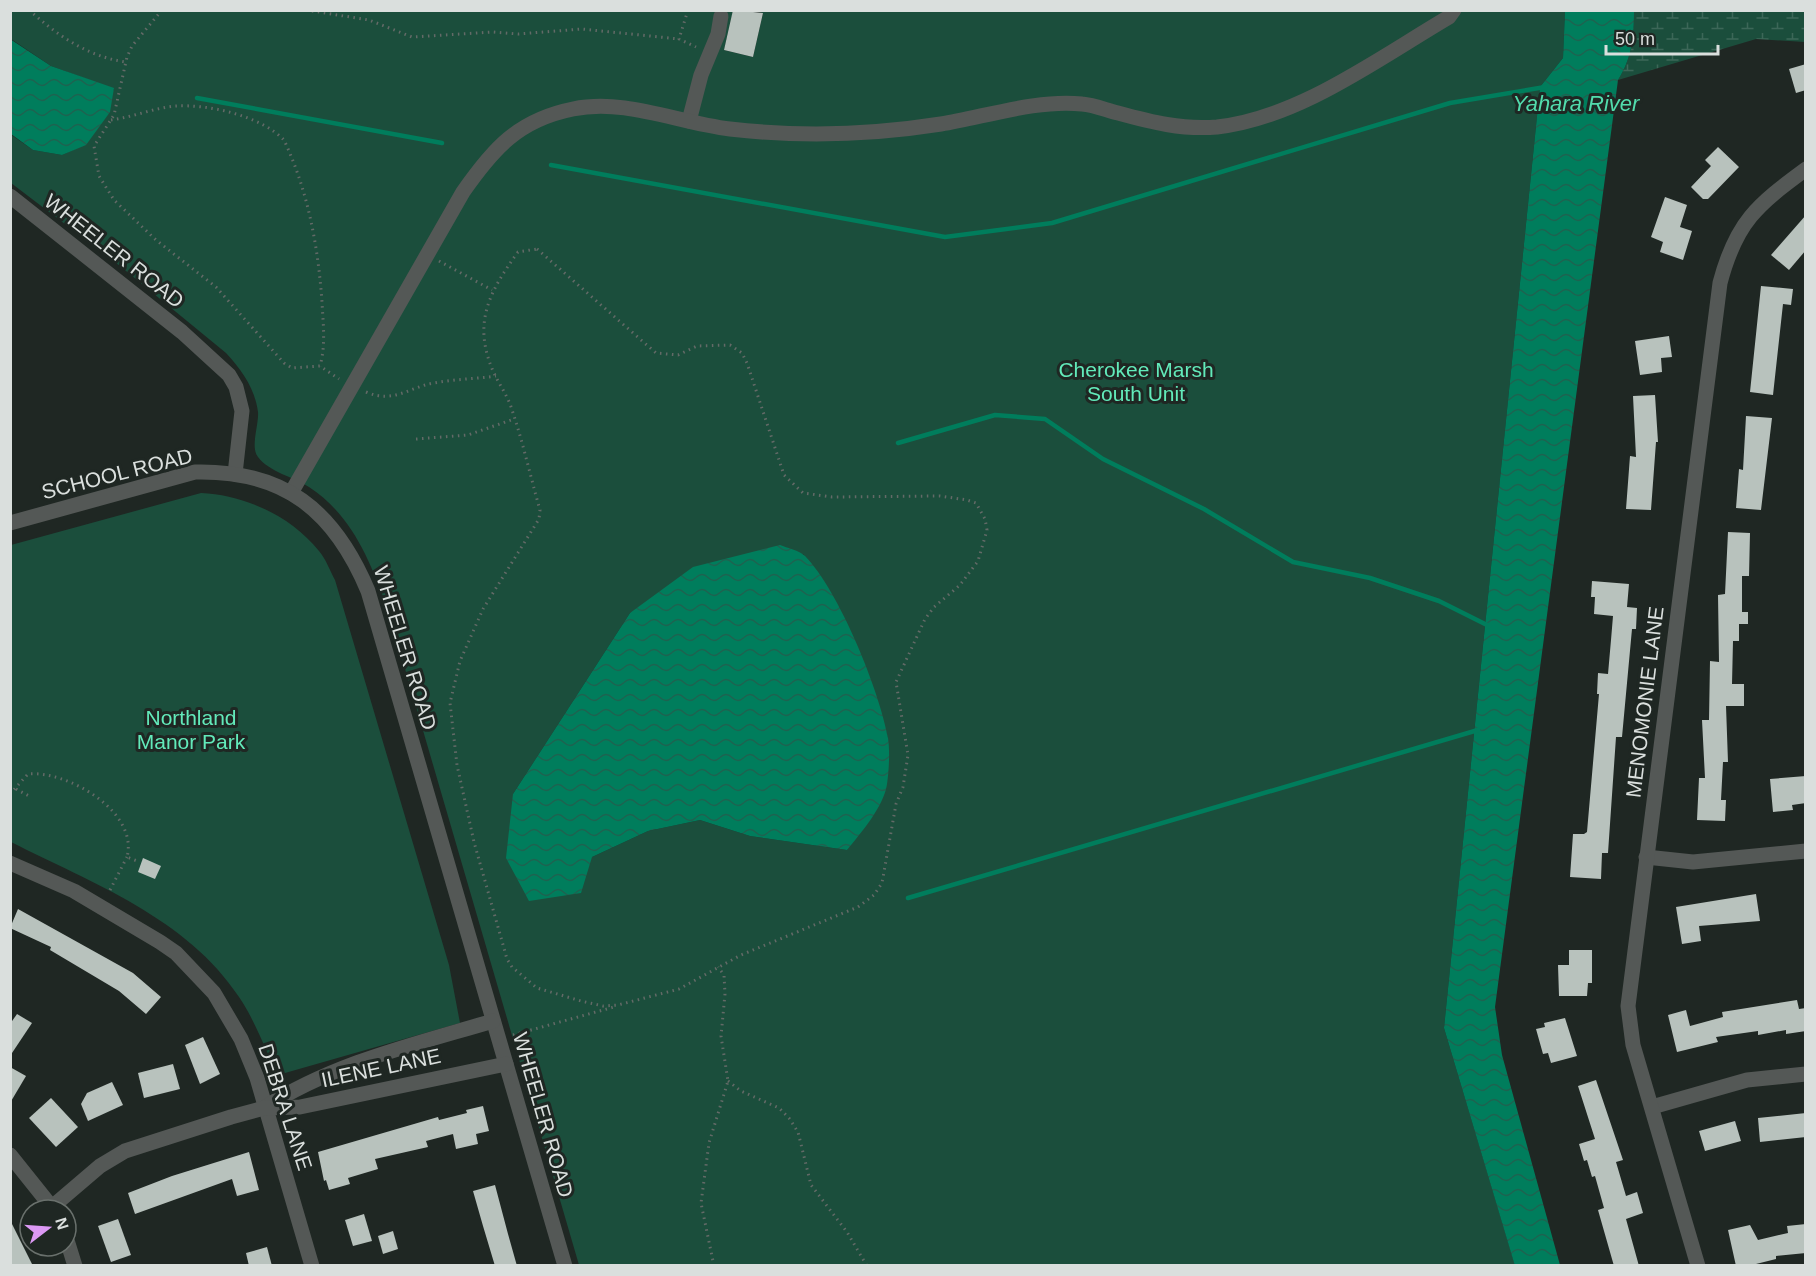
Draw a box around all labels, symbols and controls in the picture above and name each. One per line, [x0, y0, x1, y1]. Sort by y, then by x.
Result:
scale bar [1606, 18, 1718, 56]
text: 50 m [1615, 29, 1655, 49]
water label: Yahara River [1513, 91, 1641, 116]
street label: WHEELER ROAD [40, 189, 189, 312]
park label: Cherokee Marsh South Unit [1058, 358, 1214, 405]
street label: SCHOOL ROAD [39, 444, 195, 503]
street label: WHEELER ROAD [370, 563, 441, 733]
street label: MENOMONIE LANE [1621, 605, 1668, 799]
park label: Northland Manor Park [137, 706, 246, 753]
street label: WHEELER ROAD [509, 1030, 578, 1200]
street label: DEBRA LANE [254, 1041, 317, 1173]
street label: ILENE LANE [319, 1044, 443, 1091]
north arrow [18, 1198, 78, 1258]
text: N [52, 1216, 72, 1232]

